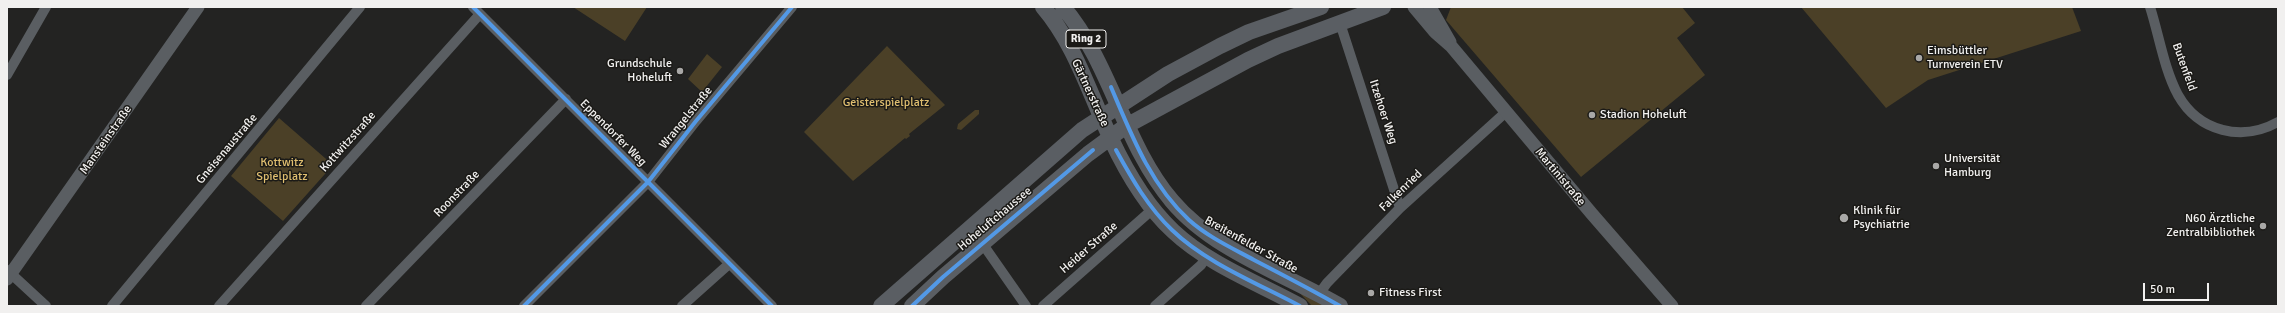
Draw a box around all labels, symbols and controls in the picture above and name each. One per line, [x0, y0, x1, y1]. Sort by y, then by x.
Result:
road number: Ring 2 [1066, 30, 1106, 48]
street label: Butenfeld [2169, 41, 2199, 93]
place label: Eimsbüttler Turnverein ETV [1927, 44, 2003, 72]
marker: Eimsbüttler Turnverein ETV [1914, 53, 1924, 63]
place label: Grundschule Hoheluft [607, 57, 672, 85]
street label: Gärtnerstraße [1068, 57, 1112, 129]
marker: Grundschule Hoheluft [675, 66, 685, 76]
street label: Itzehoer Weg [1366, 78, 1400, 146]
street label: Wrangelstraße [656, 84, 716, 152]
park label: Geisterspielplatz [843, 96, 929, 110]
street label: Eppendorfer Weg [577, 97, 649, 169]
street label: Mansteinstraße [77, 103, 135, 177]
place label: Stadion Hoheluft [1600, 108, 1687, 122]
street label: Kottwitzstraße [317, 109, 379, 175]
marker: Stadion Hoheluft [1587, 110, 1597, 120]
street label: Gneisenaustraße [193, 111, 261, 187]
street label: Martinistraße [1532, 145, 1588, 209]
place label: Universität Hamburg [1944, 152, 2000, 180]
park label: Kottwitz Spielplatz [256, 156, 308, 184]
marker: Universität Hamburg [1931, 161, 1941, 171]
street label: Falkenried [1377, 167, 1425, 215]
street label: Roonstraße [431, 168, 483, 220]
street label: Hoheluftchaussee [955, 184, 1035, 254]
place label: Klinik für Psychiatrie [1853, 204, 1910, 232]
marker: Klinik für Psychiatrie [1838, 212, 1850, 224]
place label: N60 Ärztliche Zentralbibliothek [2166, 212, 2255, 240]
street label: Breitenfelder Straße [1202, 213, 1300, 277]
street label: Heider Straße [1057, 219, 1121, 277]
marker: N60 Ärztliche Zentralbibliothek [2258, 221, 2268, 231]
scale bar [2145, 275, 2211, 301]
text: 50 m [2150, 282, 2175, 297]
place label: Fitness First [1379, 286, 1442, 300]
marker: Fitness First [1366, 288, 1376, 298]

